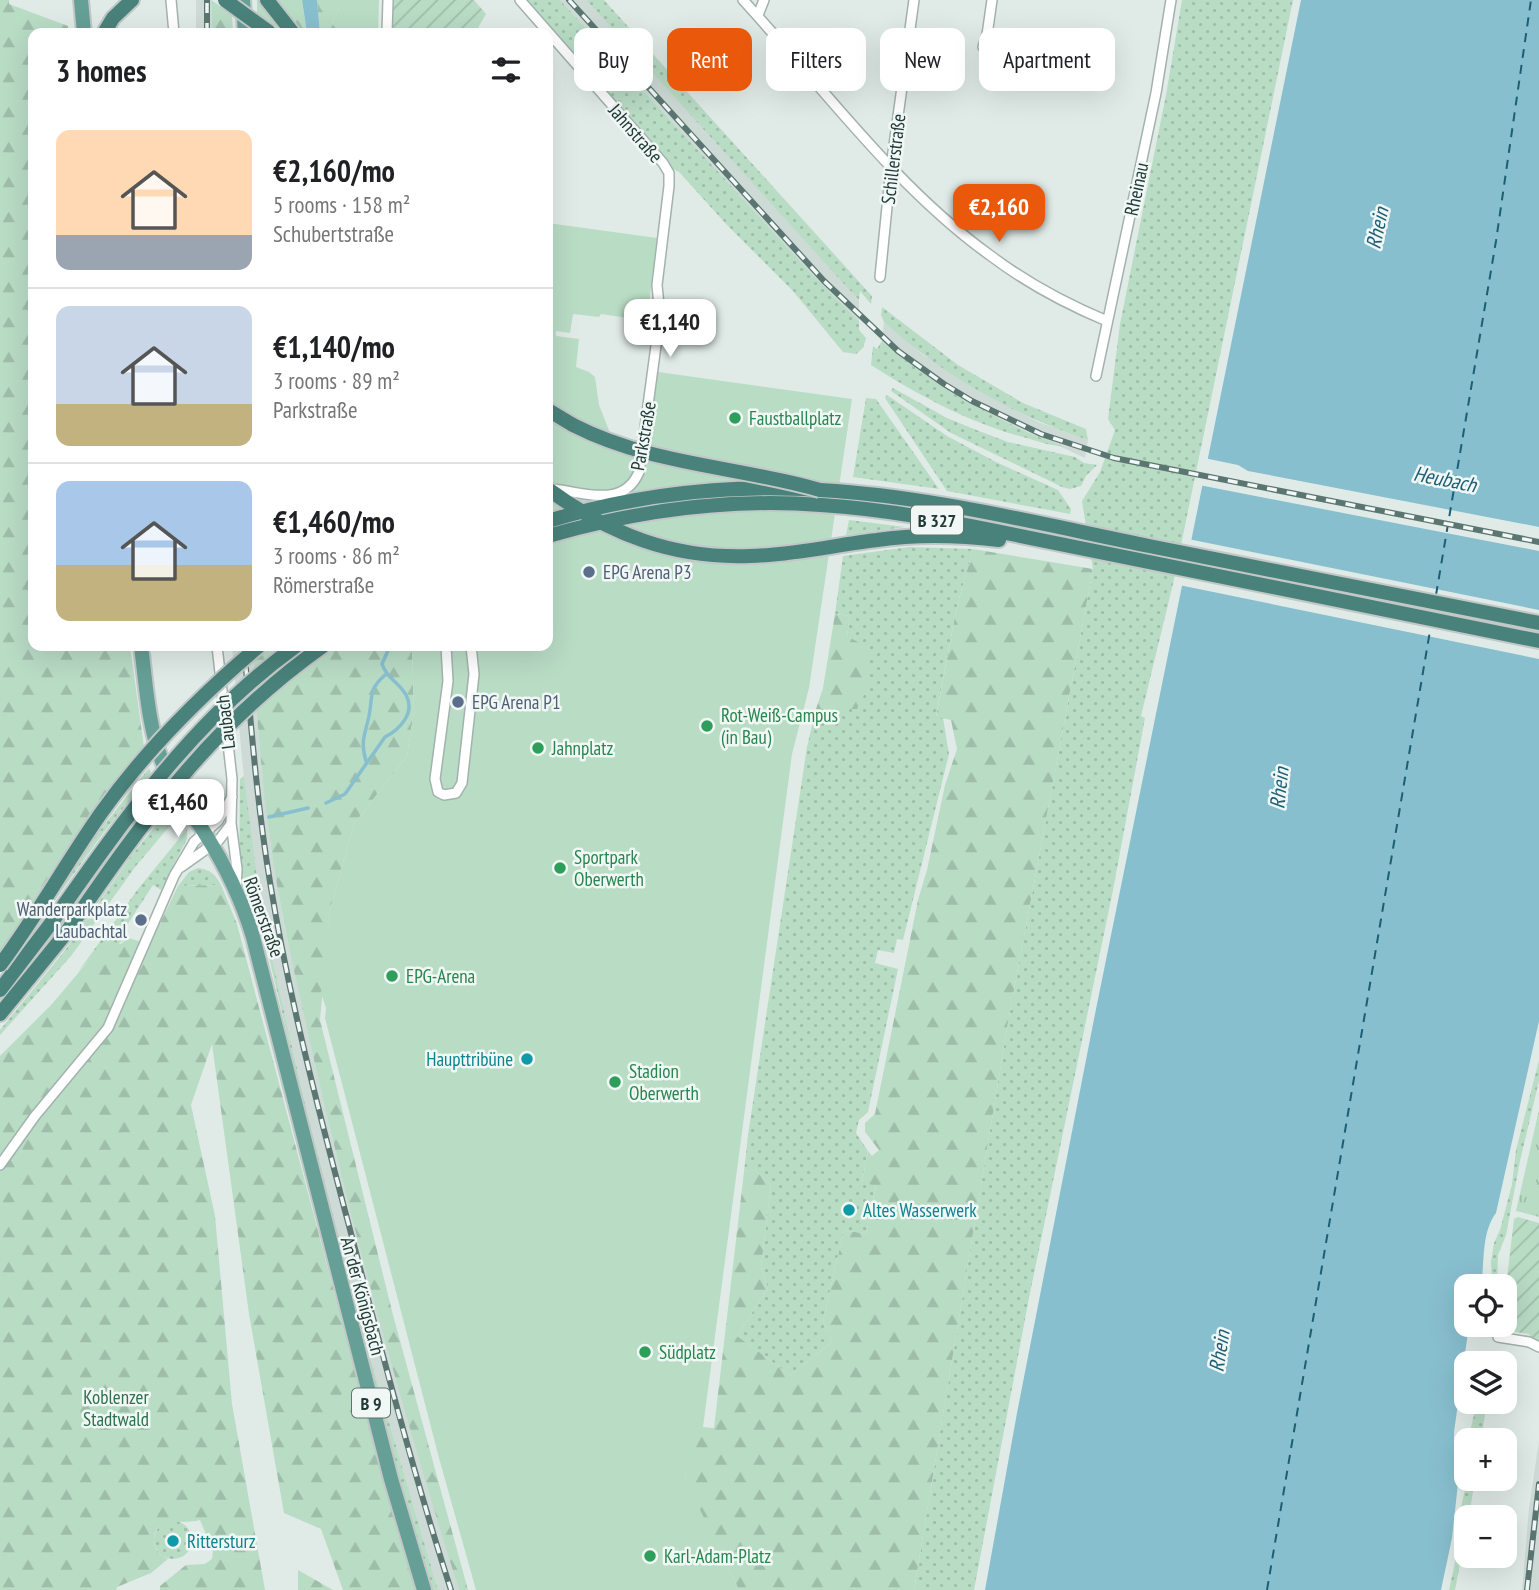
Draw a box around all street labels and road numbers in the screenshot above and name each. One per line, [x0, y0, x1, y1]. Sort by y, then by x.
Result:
street label: Jahnstraße [603, 98, 668, 168]
street label: Schillerstraße [876, 112, 910, 206]
street label: Rheinau [1119, 160, 1153, 218]
street label: Parkstraße [625, 399, 661, 472]
road number: B 327 [911, 506, 963, 534]
street label: Laubach [210, 694, 240, 750]
street label: Römerstraße [238, 874, 290, 961]
street label: An der Königsbach [336, 1234, 390, 1358]
road number: B 9 [352, 1388, 390, 1418]

